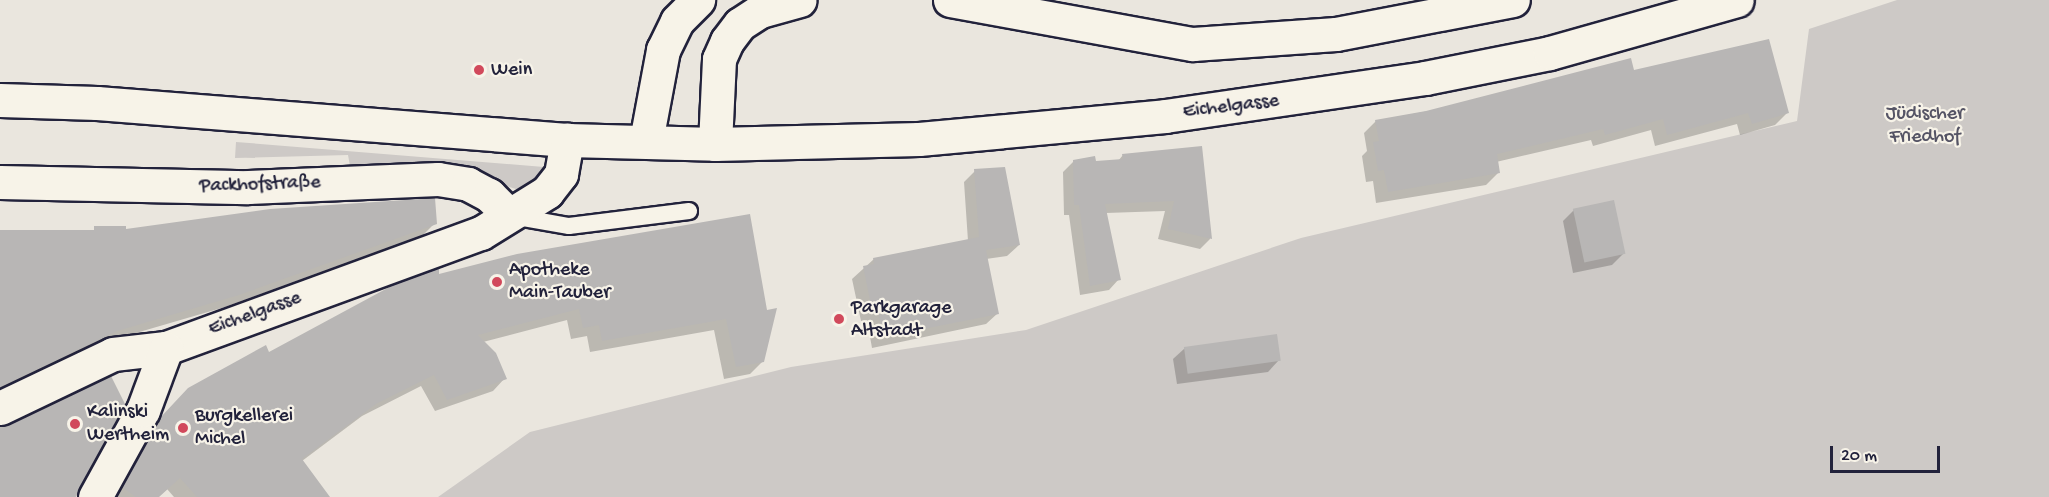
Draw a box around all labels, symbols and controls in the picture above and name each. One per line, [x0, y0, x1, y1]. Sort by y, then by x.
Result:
place label: Wein [491, 58, 532, 82]
marker: Wein [472, 63, 486, 77]
street label: Eichelgasse [1182, 89, 1280, 125]
park label: Jüdischer Friedhof [1886, 102, 1964, 149]
street label: Packhofstraße [199, 171, 321, 199]
place label: Apotheke Main-Tauber [509, 258, 610, 305]
marker: Apotheke Main-Tauber [490, 275, 504, 289]
street label: Eichelgasse [206, 286, 304, 342]
place label: Parkgarage Altstadt [851, 296, 951, 343]
marker: Parkgarage Altstadt [832, 312, 846, 326]
place label: Kalinski Wertheim [87, 400, 169, 447]
place label: Burgkellerei Michel [195, 404, 293, 451]
marker: Kalinski Wertheim [68, 417, 82, 431]
marker: Burgkellerei Michel [176, 421, 190, 435]
scale bar [1833, 434, 1942, 472]
text: 20 m [1841, 446, 1877, 467]

